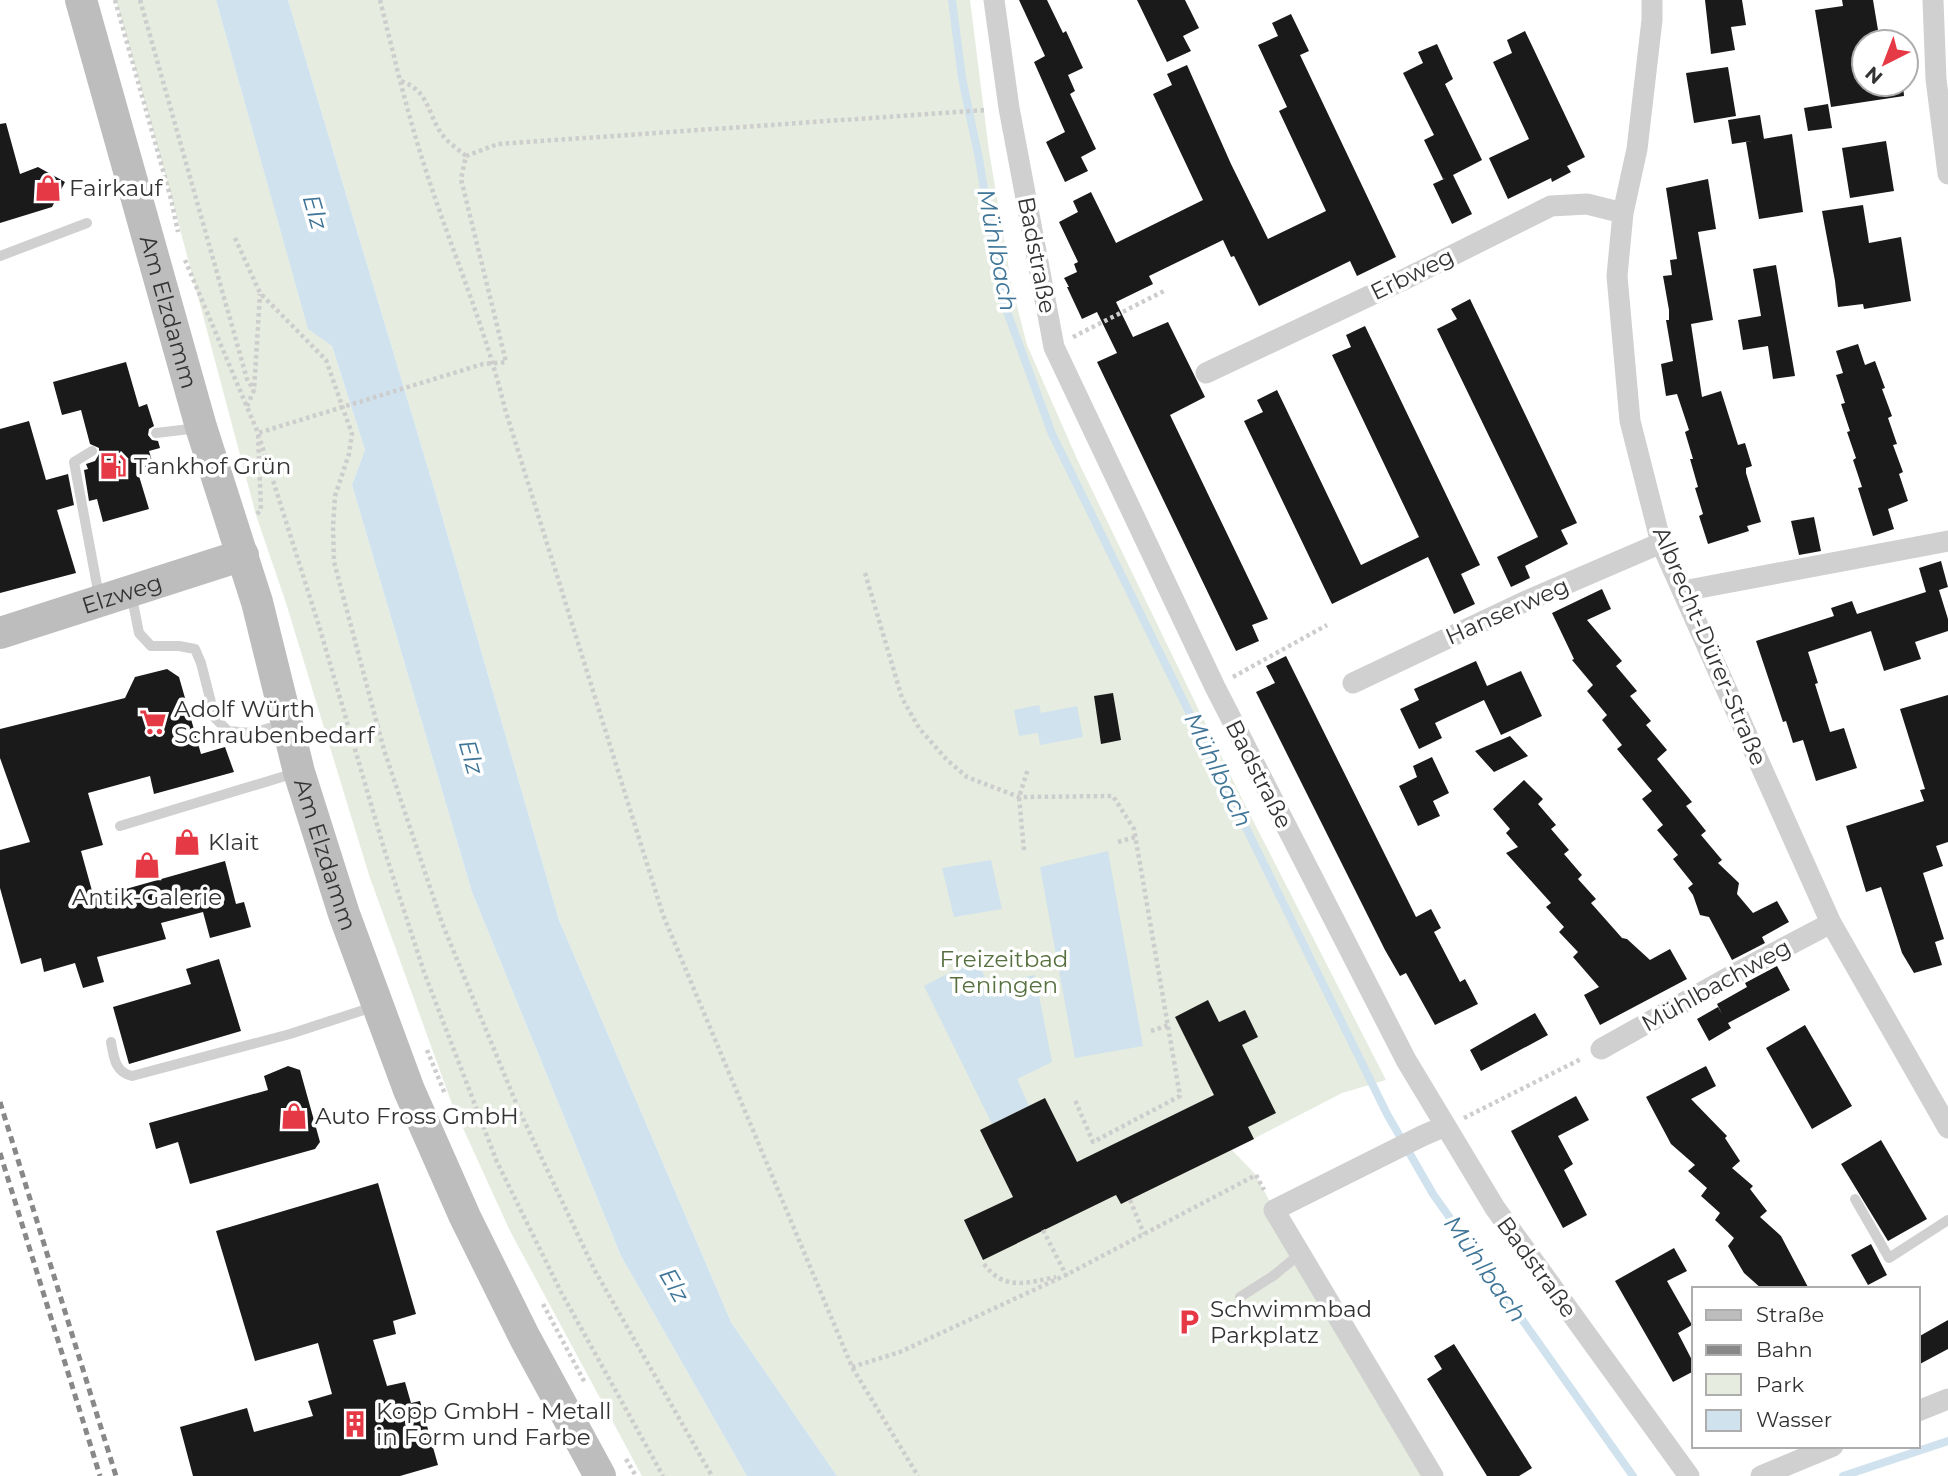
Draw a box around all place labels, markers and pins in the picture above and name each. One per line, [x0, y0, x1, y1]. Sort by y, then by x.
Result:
shop icon: Fairkauf [33, 173, 63, 203]
place label: Fairkauf [69, 174, 163, 202]
fuel station icon: Tankhof Grün [98, 451, 128, 481]
place label: Tankhof Grün [134, 452, 291, 480]
place label: Adolf Würth Schraubenbedarf [174, 695, 376, 749]
supermarket icon: Adolf Würth Schraubenbedarf [138, 707, 168, 737]
shop icon: Klait [172, 827, 202, 857]
place label: Klait [208, 828, 259, 856]
shop icon: Antik-Galerie [132, 850, 162, 880]
place label: Antik-Galerie [72, 883, 222, 911]
shop icon: Auto Fross GmbH [279, 1101, 309, 1131]
place label: Auto Fross GmbH [315, 1102, 519, 1130]
place label: Schwimmbad Parkplatz [1210, 1295, 1372, 1349]
parking icon: Schwimmbad Parkplatz [1174, 1307, 1204, 1337]
place label: Kopp GmbH - Metall in Form und Farbe [376, 1397, 611, 1451]
building icon: Kopp GmbH - Metall in Form und Farbe [340, 1409, 370, 1439]

